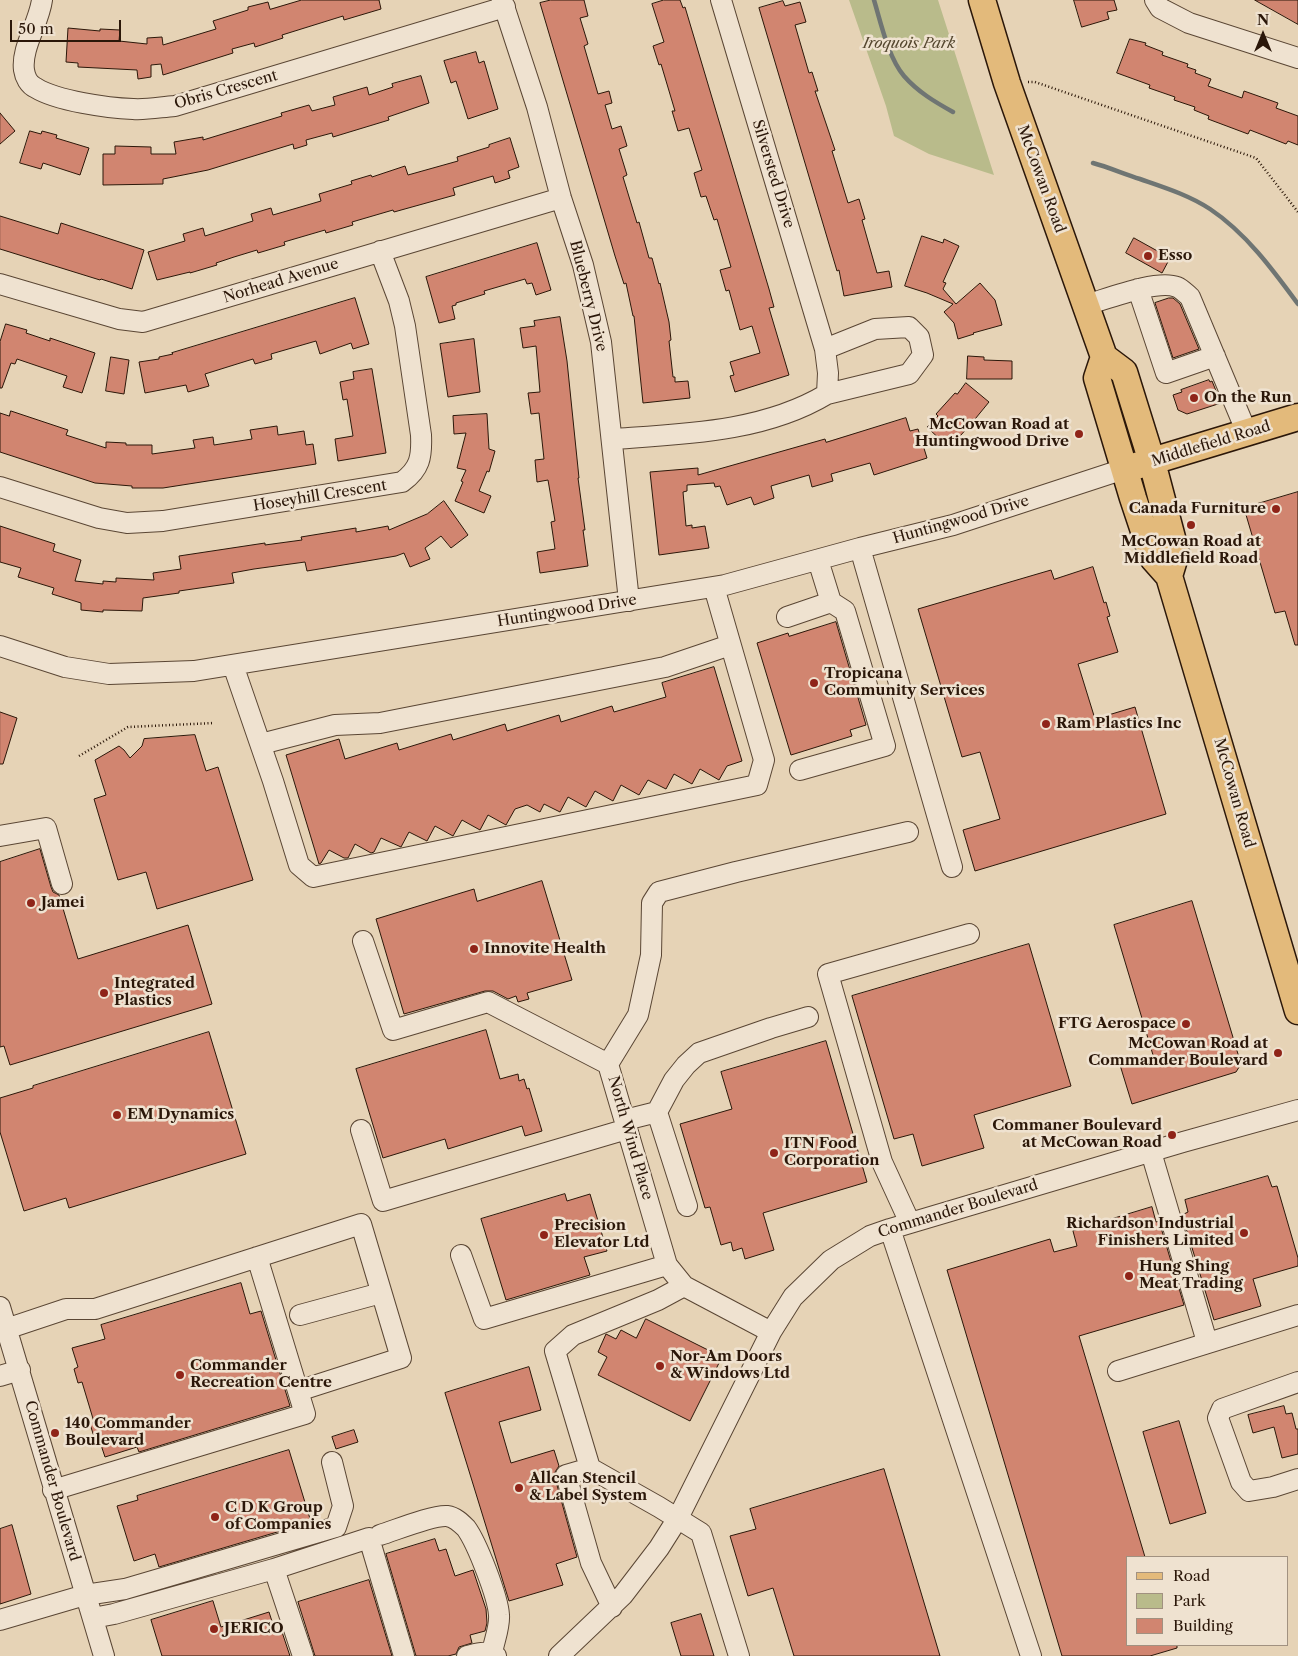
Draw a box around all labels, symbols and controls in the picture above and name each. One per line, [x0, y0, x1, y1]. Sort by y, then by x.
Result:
scale bar [12, 10, 124, 42]
north arrow [1238, 10, 1288, 60]
text: N [1257, 11, 1269, 29]
text: 50 m [18, 19, 54, 38]
park label: Iroquois Park [863, 35, 955, 53]
street label: Obris Crescent [172, 67, 280, 113]
street label: Silversted Drive [748, 118, 798, 230]
street label: McCowan Road [1013, 123, 1069, 235]
street label: Blueberry Drive [565, 239, 611, 353]
place label: Esso [1158, 247, 1192, 265]
marker: Esso [1142, 250, 1154, 262]
street label: Norhead Avenue [221, 255, 341, 307]
place label: On the Run [1204, 389, 1292, 407]
marker: On the Run [1188, 392, 1200, 404]
place label: McCowan Road at Huntingwood Drive [915, 416, 1069, 451]
street label: Middlefield Road [1149, 417, 1273, 471]
marker: McCowan Road at Huntingwood Drive [1073, 428, 1085, 440]
street label: Hoseyhill Crescent [252, 477, 388, 515]
street label: Huntingwood Drive [891, 492, 1031, 548]
place label: Canada Furniture [1129, 500, 1266, 518]
marker: Canada Furniture [1270, 503, 1282, 515]
marker: McCowan Road at Middlefield Road [1185, 519, 1197, 531]
place label: McCowan Road at Middlefield Road [1121, 533, 1261, 568]
street label: Huntingwood Drive [496, 591, 638, 631]
place label: Tropicana Community Services [824, 665, 985, 700]
marker: Tropicana Community Services [808, 677, 820, 689]
place label: Ram Plastics Inc [1056, 715, 1181, 733]
marker: Ram Plastics Inc [1040, 718, 1052, 730]
street label: McCowan Road [1210, 736, 1258, 850]
place label: Jamei [41, 894, 85, 912]
marker: Jamei [25, 897, 37, 909]
place label: Innovite Health [484, 940, 606, 958]
marker: Innovite Health [468, 943, 480, 955]
place label: Integrated Plastics [114, 975, 195, 1010]
marker: Integrated Plastics [98, 987, 110, 999]
place label: FTG Aerospace [1058, 1015, 1176, 1033]
marker: FTG Aerospace [1180, 1018, 1192, 1030]
place label: McCowan Road at Commander Boulevard [1088, 1035, 1268, 1070]
marker: McCowan Road at Commander Boulevard [1272, 1047, 1284, 1059]
street label: North Wind Place [604, 1074, 656, 1202]
place label: EM Dynamics [127, 1106, 234, 1124]
marker: EM Dynamics [111, 1109, 123, 1121]
place label: Commaner Boulevard at McCowan Road [992, 1117, 1162, 1152]
marker: Commaner Boulevard at McCowan Road [1166, 1129, 1178, 1141]
place label: ITN Food Corporation [784, 1135, 880, 1170]
marker: ITN Food Corporation [768, 1147, 780, 1159]
street label: Commander Boulevard [876, 1176, 1040, 1242]
place label: Richardson Industrial Finishers Limited [1066, 1215, 1234, 1250]
place label: Precision Elevator Ltd [554, 1217, 649, 1252]
marker: Richardson Industrial Finishers Limited [1238, 1227, 1250, 1239]
marker: Precision Elevator Ltd [538, 1229, 550, 1241]
place label: Hung Shing Meat Trading [1139, 1258, 1243, 1293]
marker: Hung Shing Meat Trading [1123, 1270, 1135, 1282]
place label: Nor-Am Doors & Windows Ltd [670, 1348, 790, 1383]
place label: Commander Recreation Centre [190, 1357, 332, 1392]
marker: Nor-Am Doors & Windows Ltd [654, 1360, 666, 1372]
marker: Commander Recreation Centre [174, 1369, 186, 1381]
street label: Commander Boulevard [20, 1399, 84, 1563]
place label: 140 Commander Boulevard [65, 1415, 191, 1450]
marker: 140 Commander Boulevard [49, 1427, 61, 1439]
place label: Allcan Stencil & Label System [529, 1470, 647, 1505]
marker: Allcan Stencil & Label System [513, 1482, 525, 1494]
place label: C D K Group of Companies [225, 1499, 331, 1534]
marker: C D K Group of Companies [209, 1511, 221, 1523]
legend [1126, 1556, 1288, 1646]
text: Road [1173, 1566, 1210, 1585]
text: Park [1173, 1591, 1206, 1610]
text: Building [1173, 1616, 1233, 1635]
place label: JERICO [224, 1620, 284, 1638]
marker: JERICO [208, 1623, 220, 1635]

